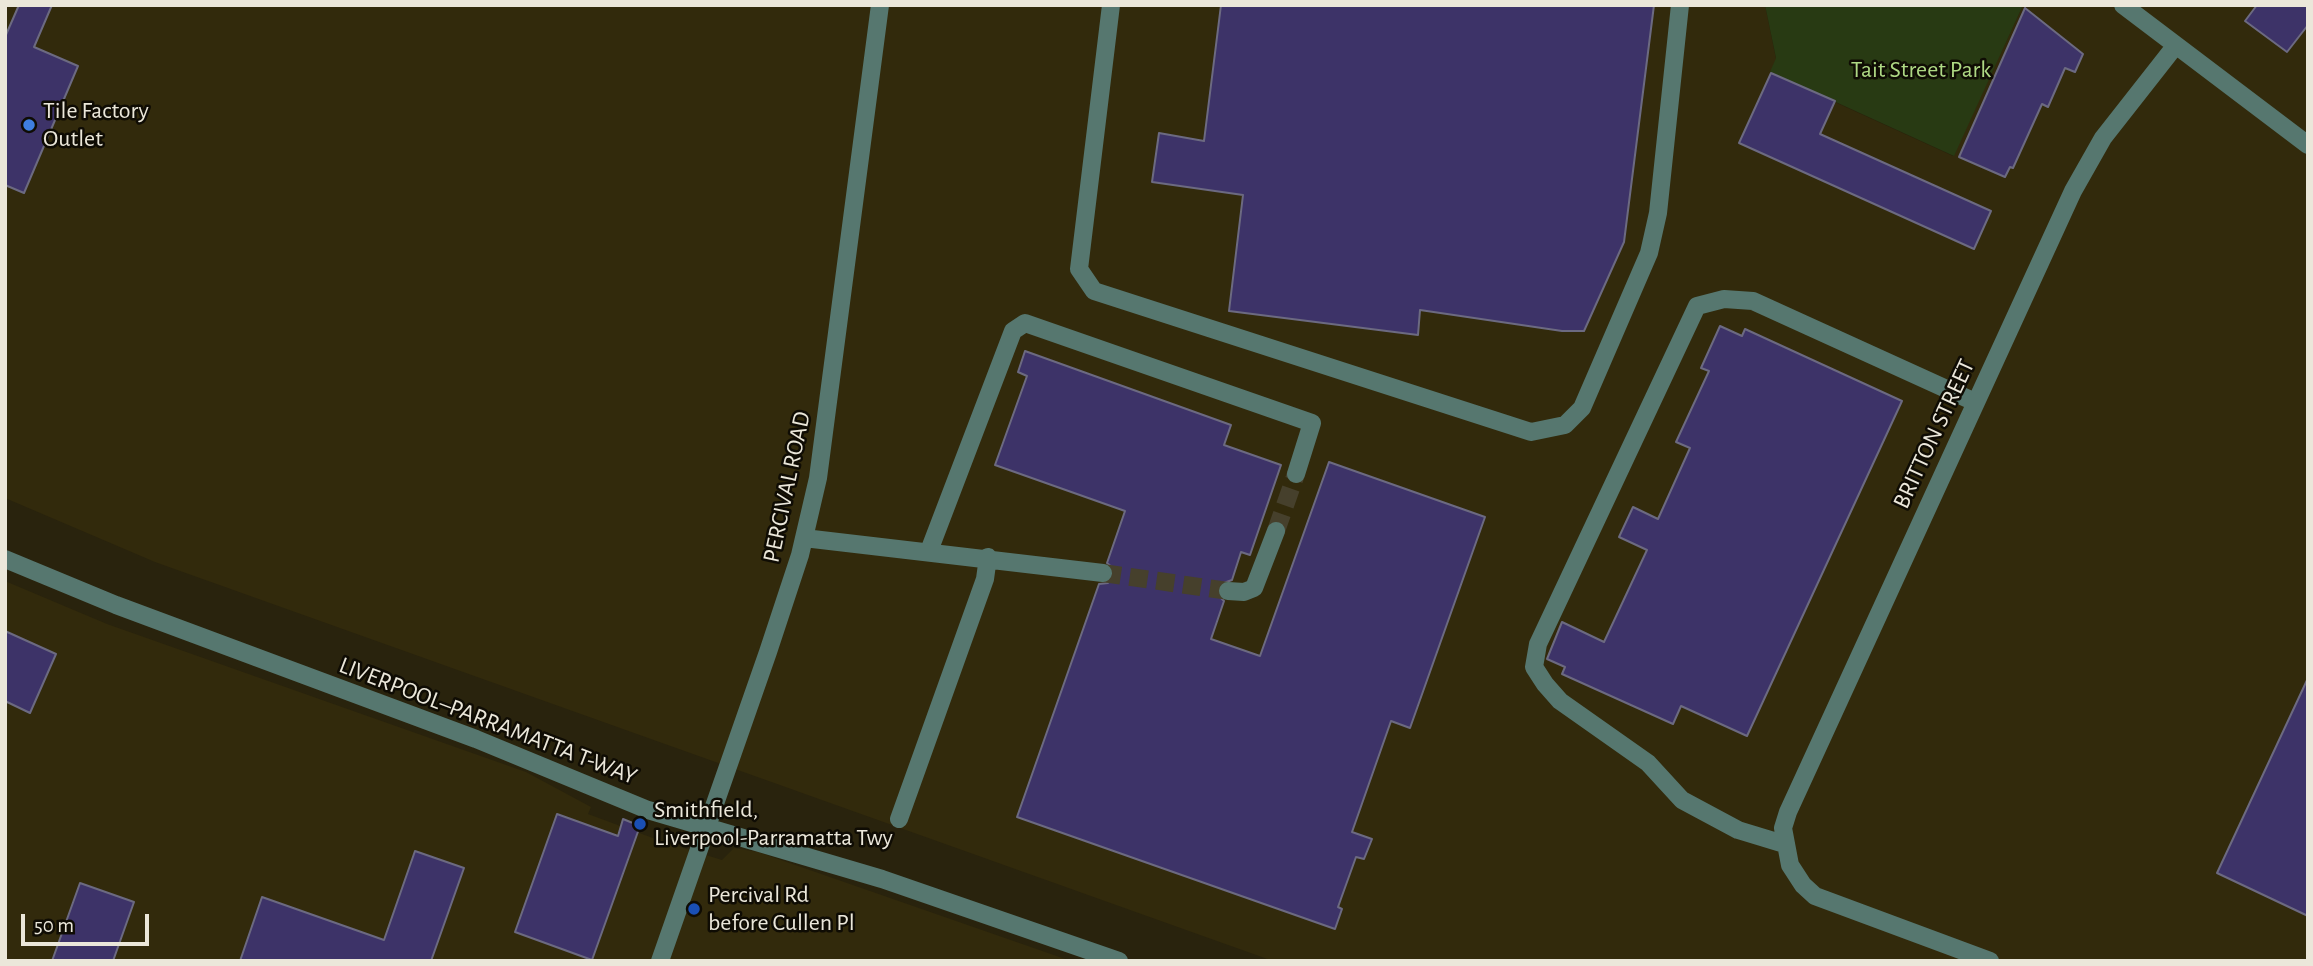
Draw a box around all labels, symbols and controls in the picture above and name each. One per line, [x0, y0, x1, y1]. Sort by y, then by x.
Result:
park label: Tait Street Park [1851, 56, 1991, 84]
place label: Tile Factory Outlet [43, 97, 149, 153]
marker: Tile Factory Outlet [21, 117, 37, 133]
street label: BRITTON STREET [1887, 355, 1981, 513]
street label: PERCIVAL ROAD [757, 409, 817, 565]
street label: LIVERPOOL–PARRAMATTA T-WAY [335, 651, 641, 791]
place label: Smithfield, Liverpool-Parramatta Twy [654, 796, 893, 852]
marker: Smithfield, Liverpool-Parramatta Twy [632, 816, 648, 832]
place label: Percival Rd before Cullen Pl [708, 881, 855, 937]
scale bar [24, 900, 152, 944]
marker: Percival Rd before Cullen Pl [686, 901, 702, 917]
text: 50 m [34, 915, 74, 936]

